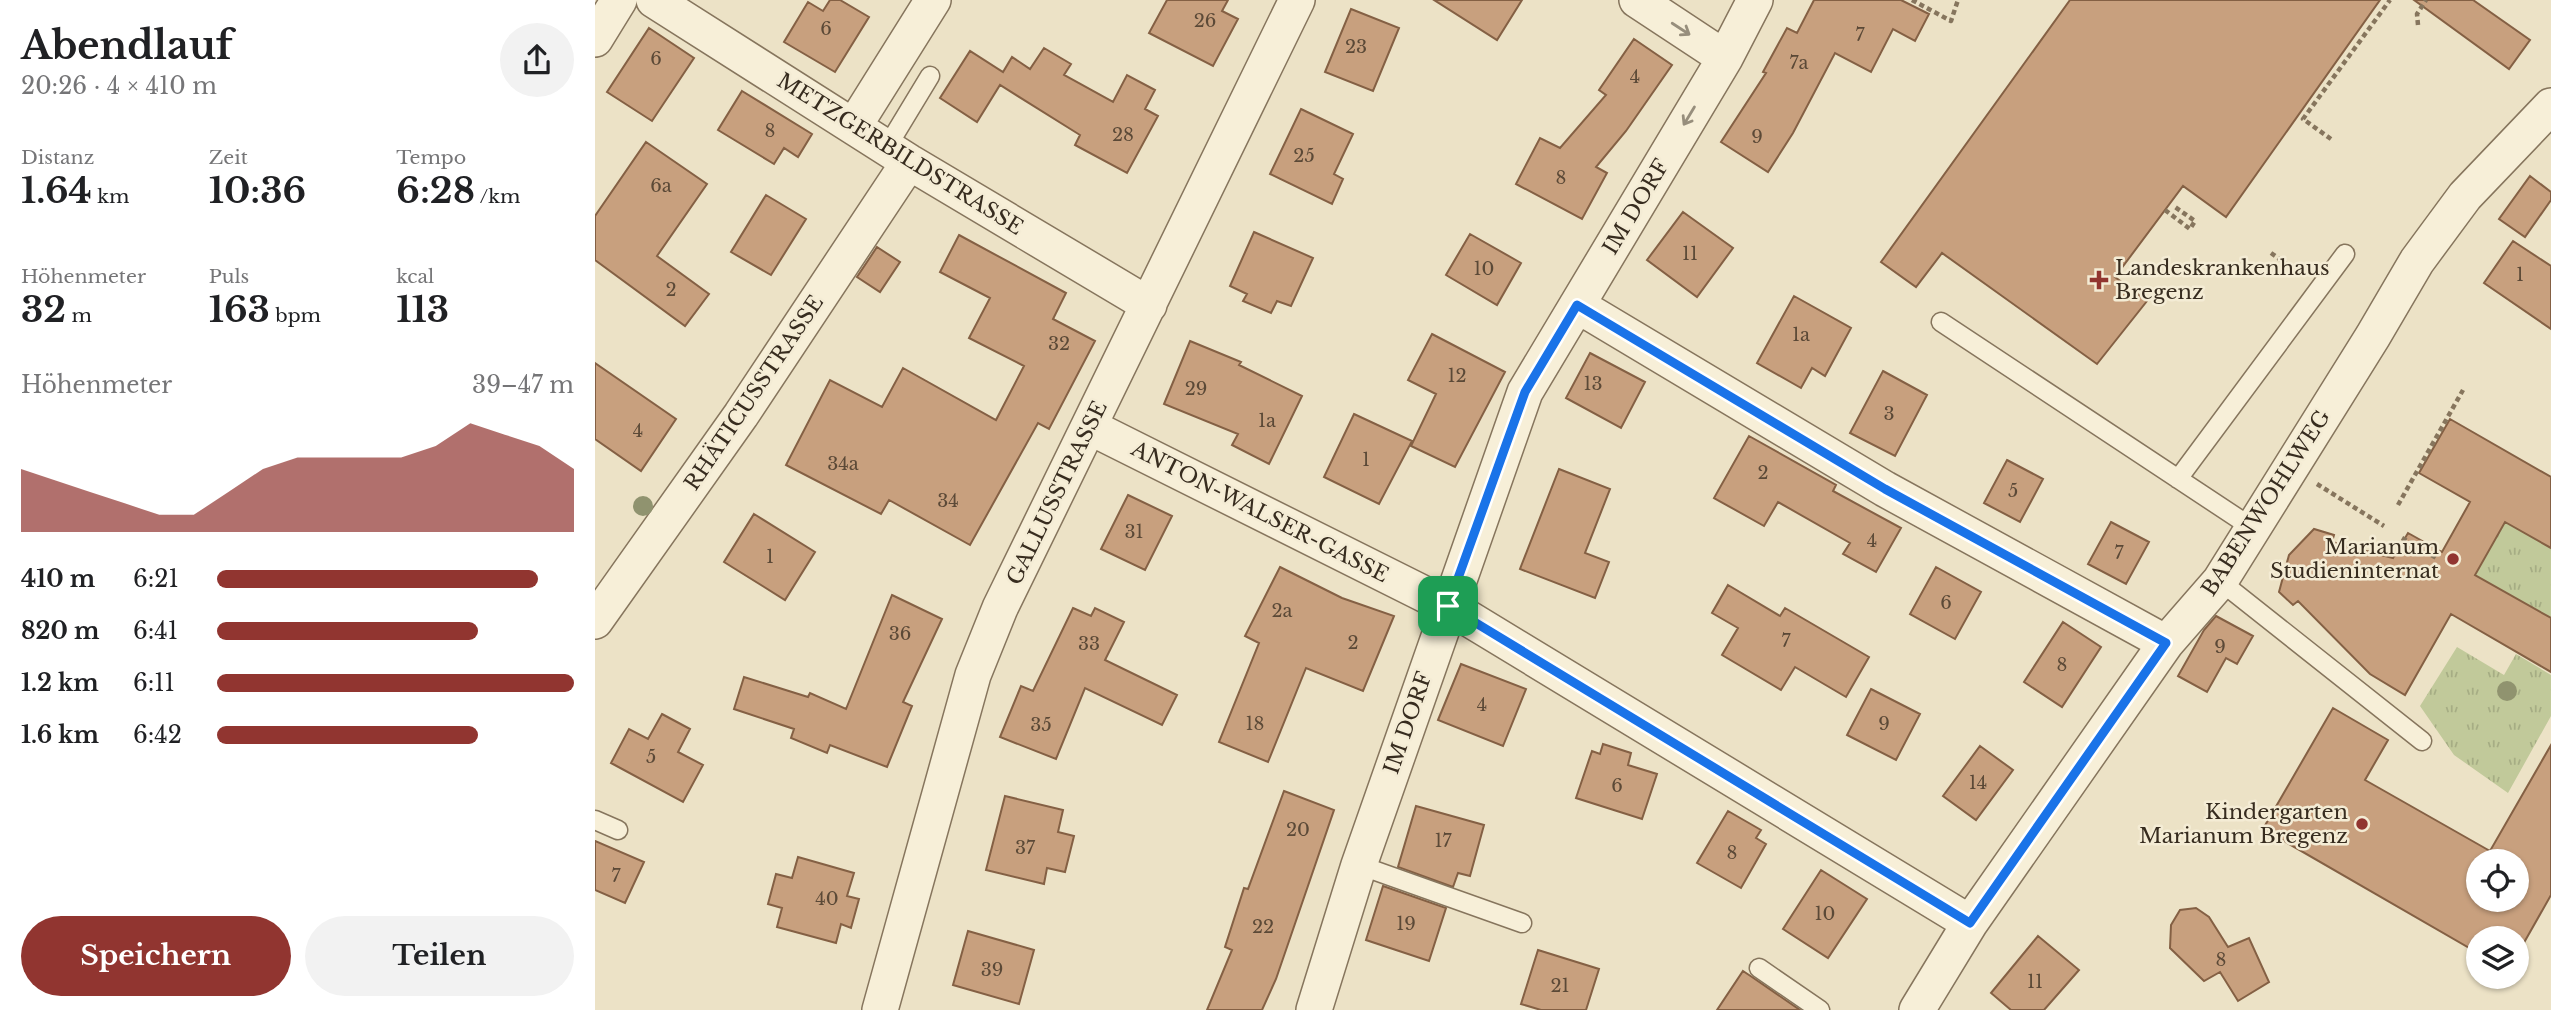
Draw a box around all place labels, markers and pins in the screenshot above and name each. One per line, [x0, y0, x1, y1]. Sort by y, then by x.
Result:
place label: Landeskrankenhaus Bregenz [2115, 255, 2330, 305]
marker: Landeskrankenhaus Bregenz [2089, 270, 2109, 290]
place label: Marianum Studieninternat [2270, 534, 2439, 584]
marker: Marianum Studieninternat [2445, 551, 2461, 567]
pin [1418, 576, 1478, 636]
place label: Kindergarten Marianum Bregenz [2139, 799, 2348, 849]
marker: Kindergarten Marianum Bregenz [2354, 816, 2370, 832]

